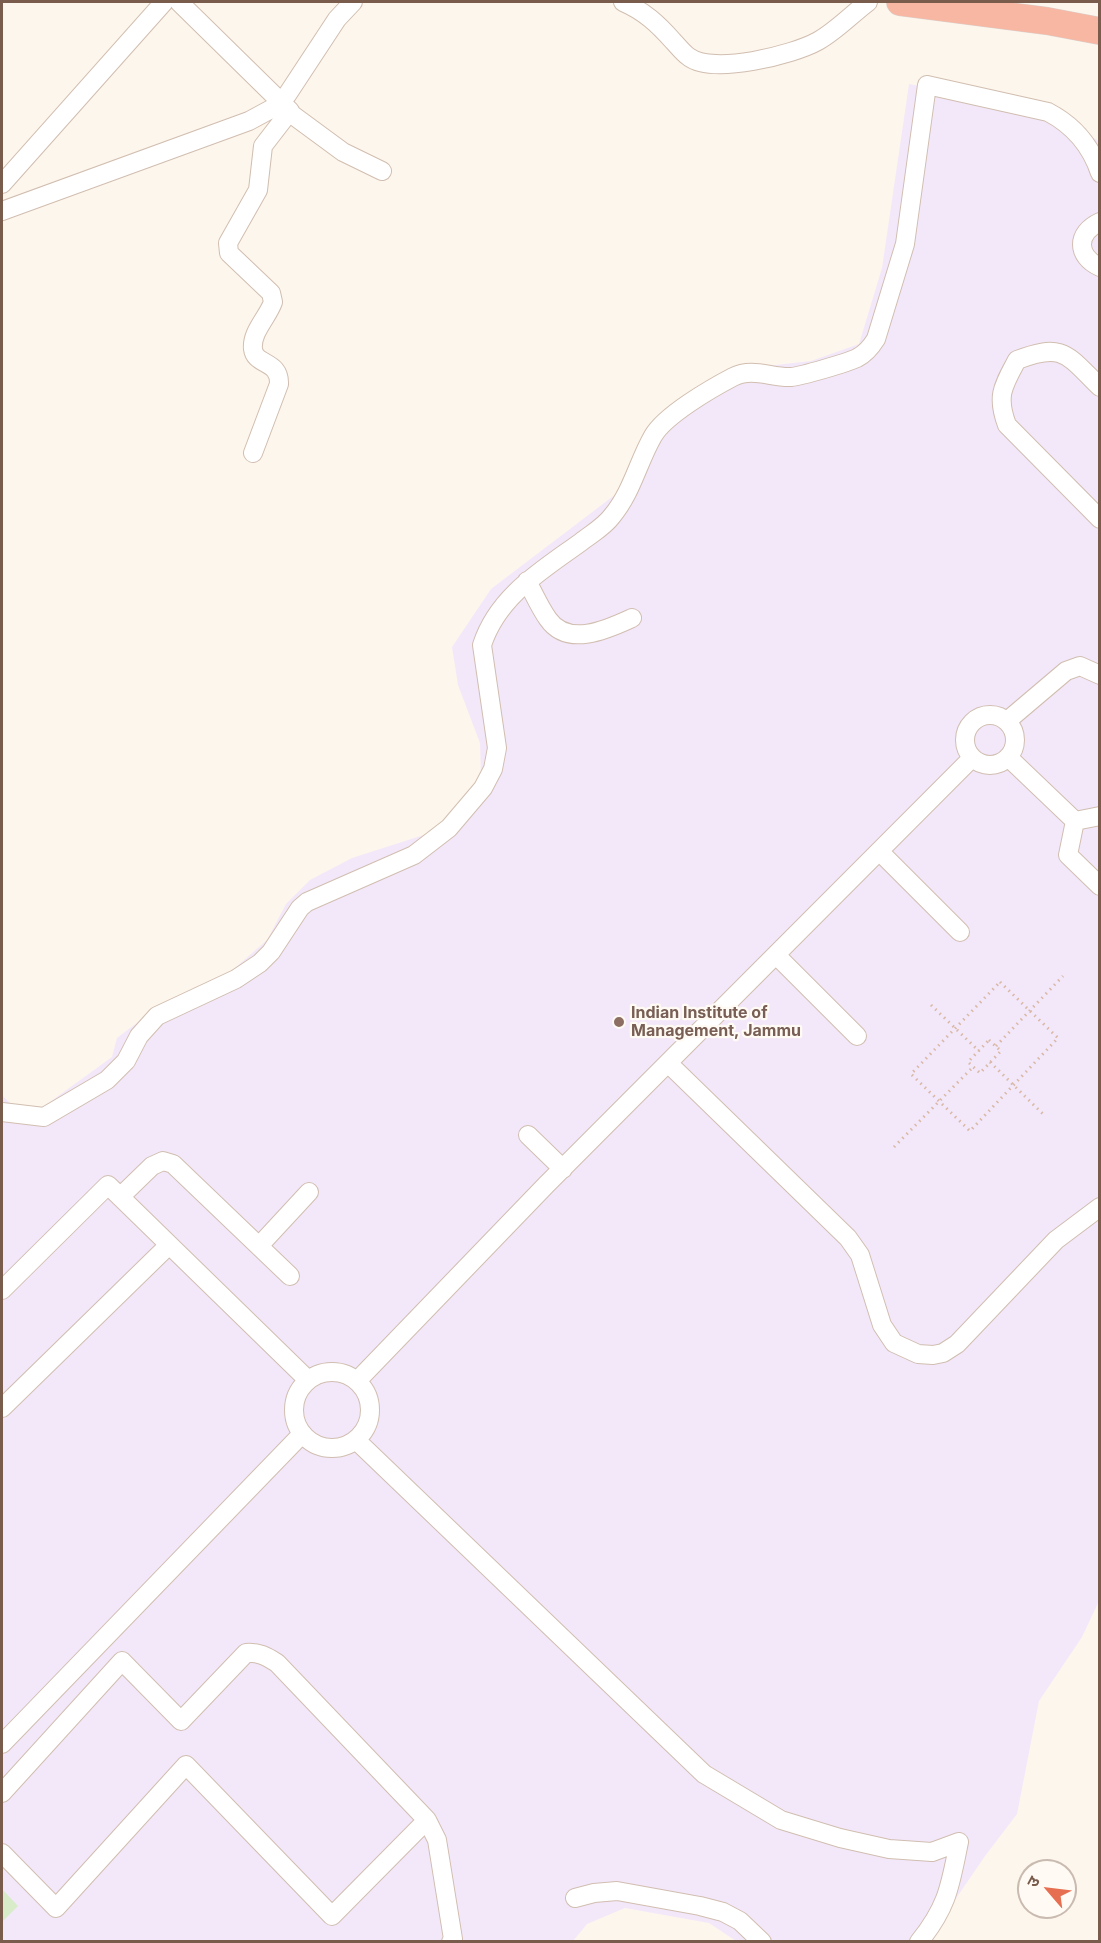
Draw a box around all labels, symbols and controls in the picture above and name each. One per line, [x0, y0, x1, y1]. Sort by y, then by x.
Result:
place label: Indian Institute of Management, Jammu [631, 1003, 801, 1041]
marker: Indian Institute of Management, Jammu [612, 1015, 626, 1029]
north arrow [1017, 1859, 1077, 1919]
text: उ [1022, 1873, 1044, 1890]

